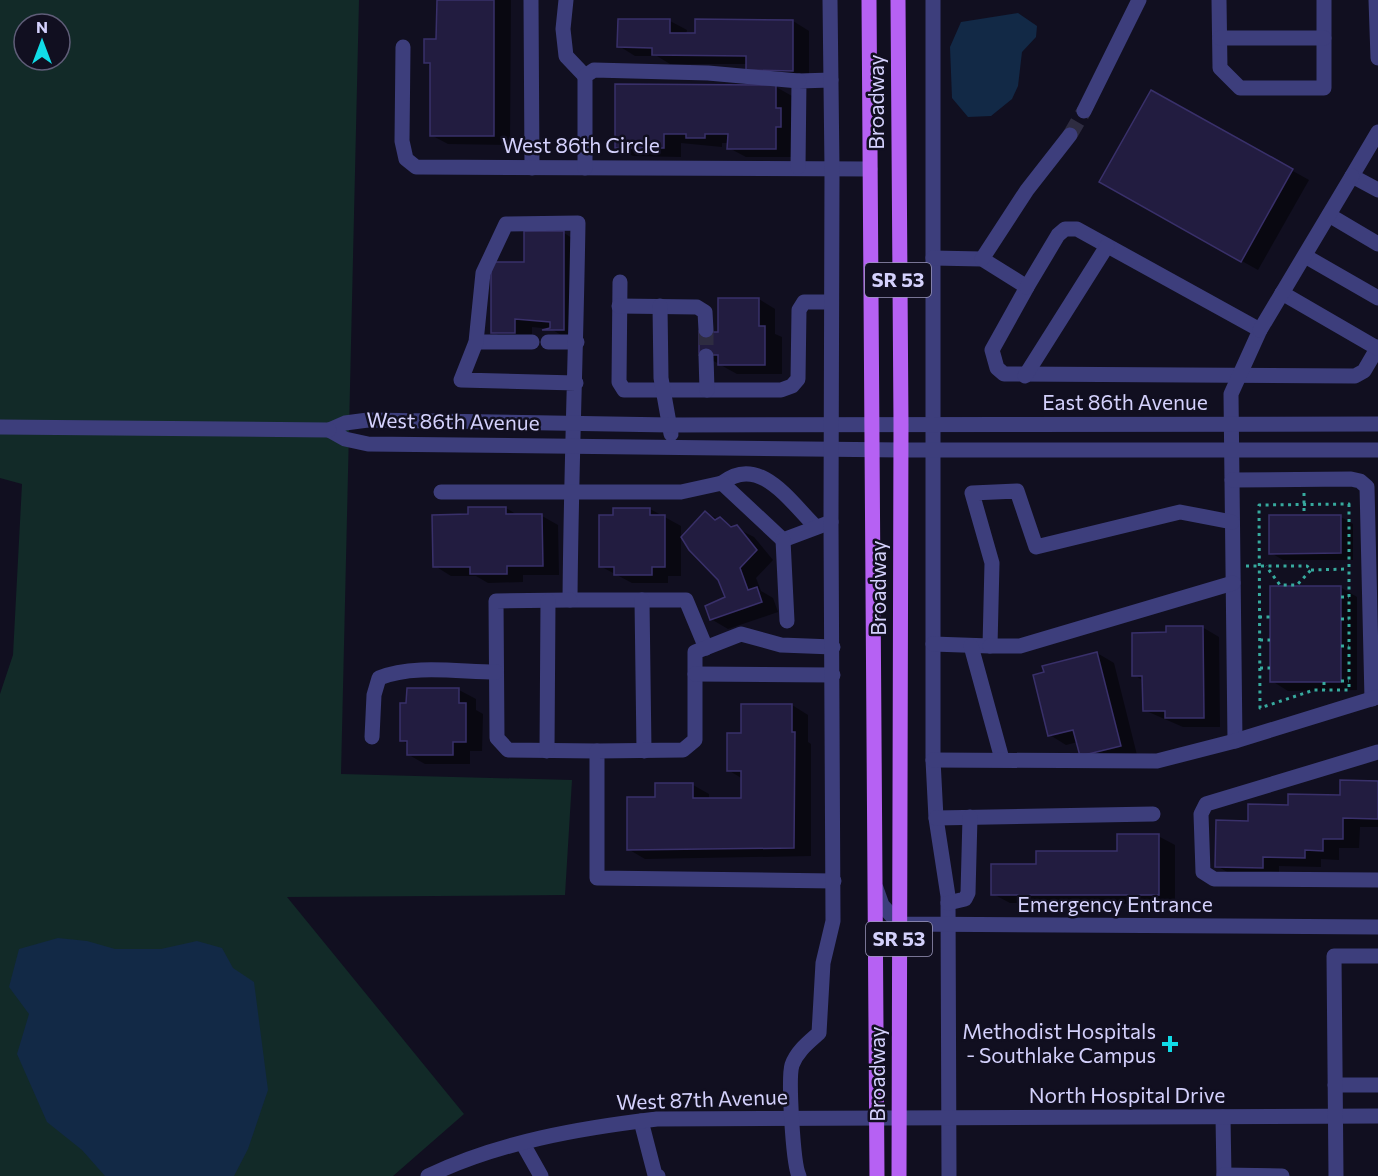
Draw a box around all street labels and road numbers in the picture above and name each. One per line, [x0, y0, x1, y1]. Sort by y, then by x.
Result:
street label: Broadway [863, 54, 888, 150]
street label: West 86th Circle [502, 132, 660, 157]
road number: SR 53 [865, 263, 931, 297]
street label: East 86th Avenue [1042, 389, 1208, 414]
street label: West 86th Avenue [366, 406, 540, 435]
street label: Broadway [865, 540, 890, 636]
street label: Emergency Entrance [1017, 891, 1213, 916]
road number: SR 53 [866, 922, 932, 956]
street label: Broadway [864, 1026, 889, 1122]
street label: North Hospital Drive [1029, 1082, 1225, 1107]
street label: West 87th Avenue [616, 1083, 788, 1114]

